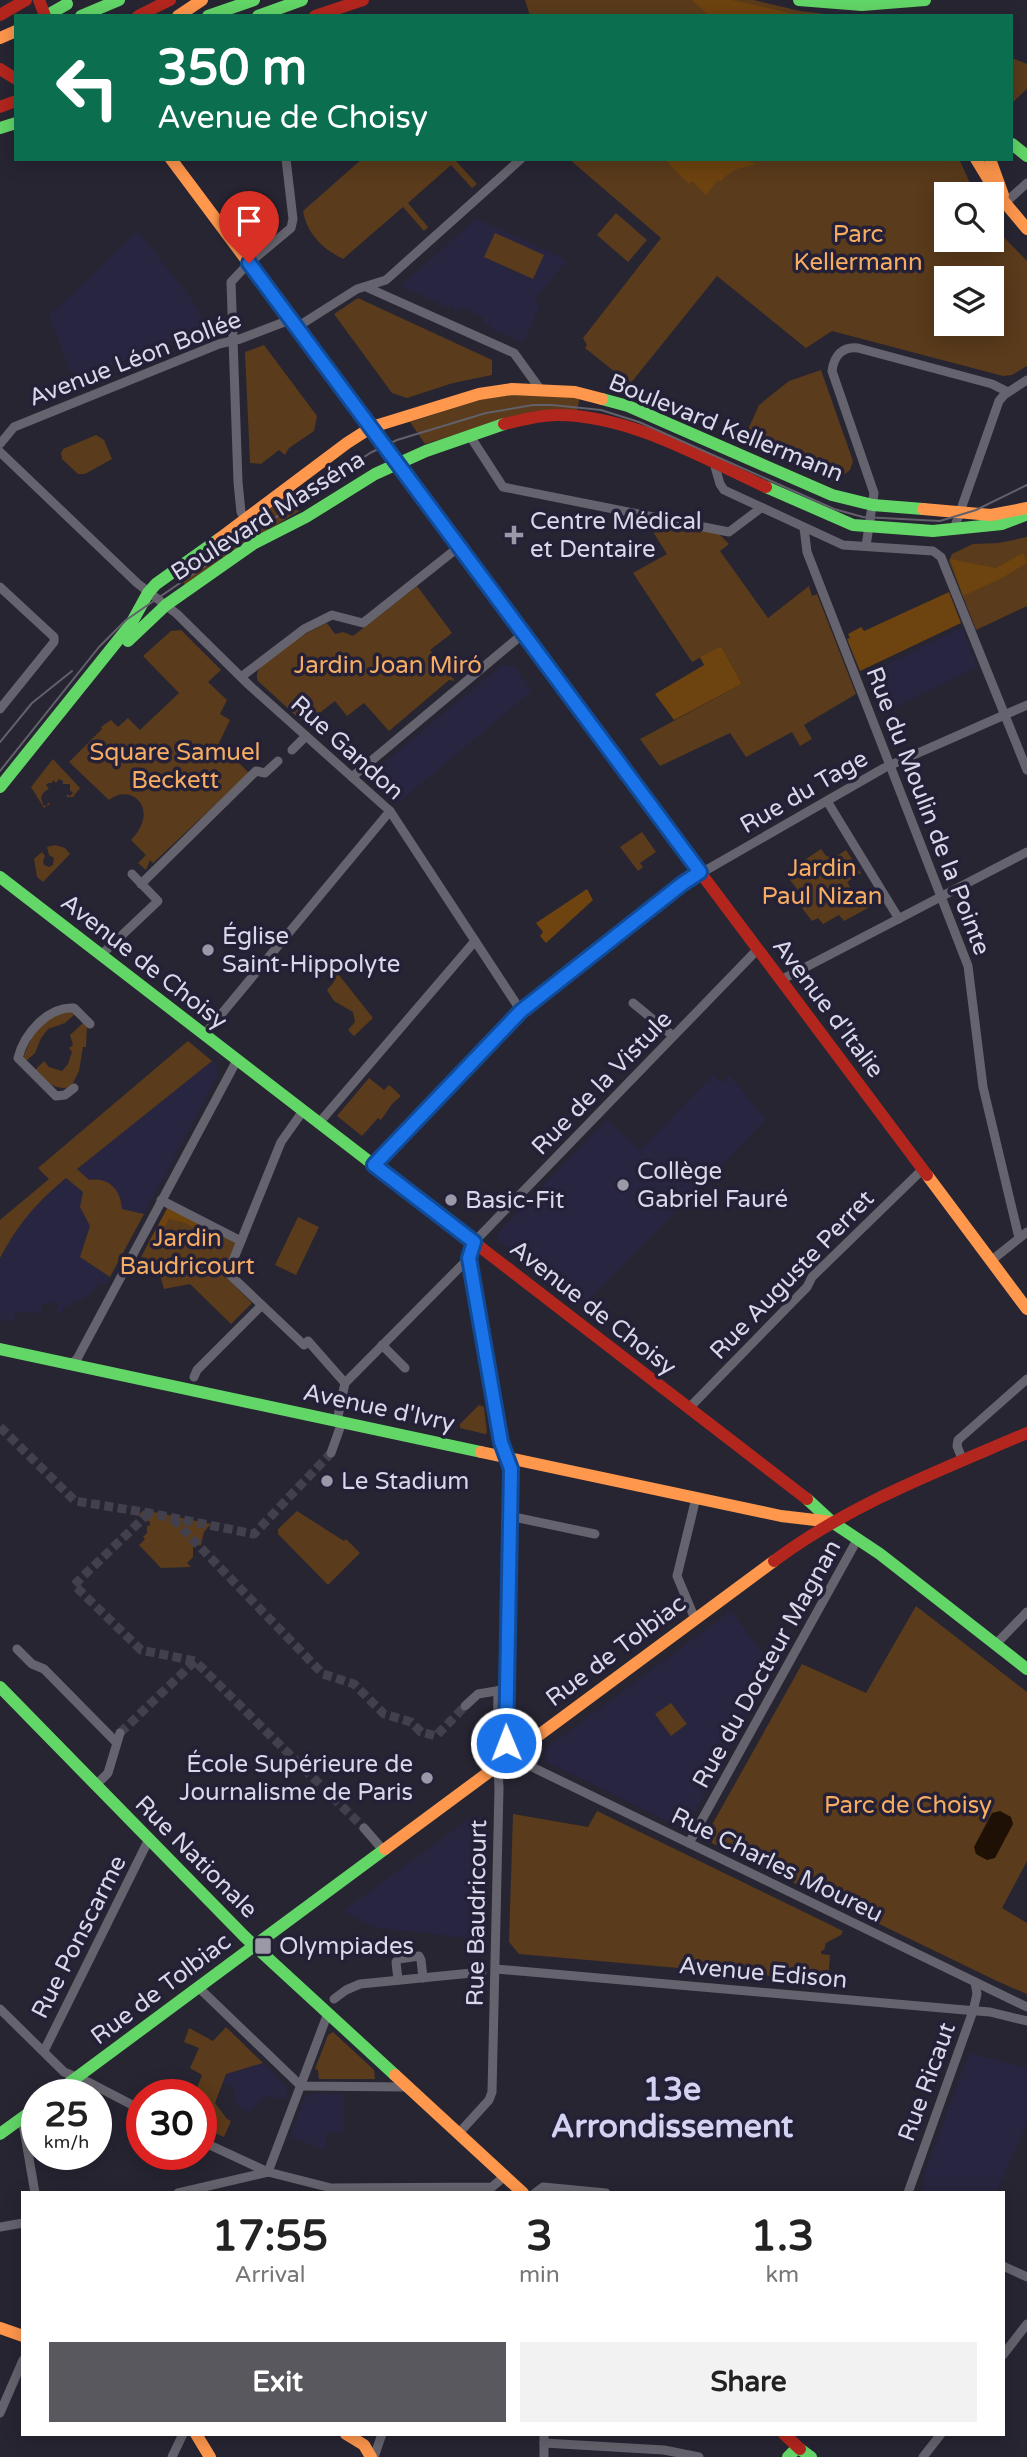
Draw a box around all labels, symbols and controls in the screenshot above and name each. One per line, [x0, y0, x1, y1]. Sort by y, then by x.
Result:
text: 350 m [157, 39, 307, 98]
icon: left [42, 42, 133, 133]
text: Avenue de Choisy [157, 99, 428, 137]
map controls [934, 182, 1004, 336]
button: search [934, 182, 1004, 252]
pin [219, 191, 279, 263]
icon: arrive [230, 202, 268, 240]
park label: Parc Kellermann [793, 220, 923, 277]
button: layers [934, 266, 1004, 336]
street label: Avenue Léon Bollée [25, 305, 245, 413]
street label: Boulevard Kellermann [604, 368, 848, 488]
street label: Boulevard Masséna [166, 445, 370, 587]
place label: Centre Médical et Dentaire [530, 507, 702, 564]
marker: Centre Médical et Dentaire [504, 525, 524, 545]
park label: Jardin Joan Miró [294, 651, 482, 680]
street label: Rue du Moulin de la Pointe [860, 663, 996, 959]
street label: Rue Gandon [284, 690, 410, 806]
park label: Square Samuel Beckett [89, 738, 261, 795]
street label: Rue du Tage [735, 744, 873, 840]
park label: Jardin Paul Nizan [762, 854, 882, 911]
street label: Avenue de Choisy [55, 888, 233, 1036]
place label: Église Saint-Hippolyte [222, 921, 400, 979]
street label: Avenue d'Italie [766, 932, 890, 1084]
marker: Église Saint-Hippolyte [200, 942, 216, 958]
street label: Rue de la Vistule [526, 1005, 678, 1161]
place label: Collège Gabriel Fauré [637, 1157, 788, 1214]
marker: Collège Gabriel Fauré [615, 1177, 631, 1193]
street label: Rue Auguste Perret [704, 1184, 880, 1366]
place label: Basic-Fit [465, 1186, 564, 1215]
marker: Basic-Fit [443, 1192, 459, 1208]
park label: Jardin Baudricourt [119, 1224, 255, 1281]
street label: Avenue de Choisy [504, 1234, 682, 1382]
street label: Avenue d'Ivry [301, 1378, 457, 1438]
place label: Le Stadium [341, 1467, 469, 1496]
marker: Le Stadium [319, 1473, 335, 1489]
street label: Rue du Docteur Magnan [687, 1535, 847, 1793]
street label: Rue de Tolbiac [540, 1589, 692, 1713]
position arrow [469, 1706, 543, 1780]
place label: École Supérieure de Journalisme de Paris [179, 1749, 413, 1807]
marker: École Supérieure de Journalisme de Paris [419, 1770, 435, 1786]
street label: Rue Nationale [129, 1790, 263, 1924]
park label: Parc de Choisy [824, 1791, 992, 1820]
street label: Rue Charles Moureu [666, 1801, 888, 1929]
street label: Rue Baudricourt [461, 1819, 493, 2007]
street label: Rue Ponscarme [25, 1851, 133, 2023]
street label: Rue de Tolbiac [85, 1927, 237, 2051]
place label: Olympiades [279, 1932, 414, 1961]
marker: Olympiades [253, 1936, 273, 1956]
street label: Avenue Edison [678, 1951, 848, 1995]
street label: Rue Ricaut [892, 2019, 962, 2145]
district label: 13e Arrondissement [551, 2071, 794, 2146]
speed limit sign: 30 [126, 2079, 217, 2170]
text: 25 [45, 2094, 88, 2136]
text: km/h [44, 2131, 89, 2153]
text: 17:55 [212, 2211, 328, 2262]
text: 3 [526, 2211, 553, 2262]
text: 1.3 [751, 2211, 814, 2262]
text: Arrival [234, 2261, 306, 2289]
text: min [519, 2261, 560, 2289]
text: km [766, 2261, 799, 2289]
button: Exit [49, 2342, 506, 2422]
button: Share [520, 2342, 977, 2422]

